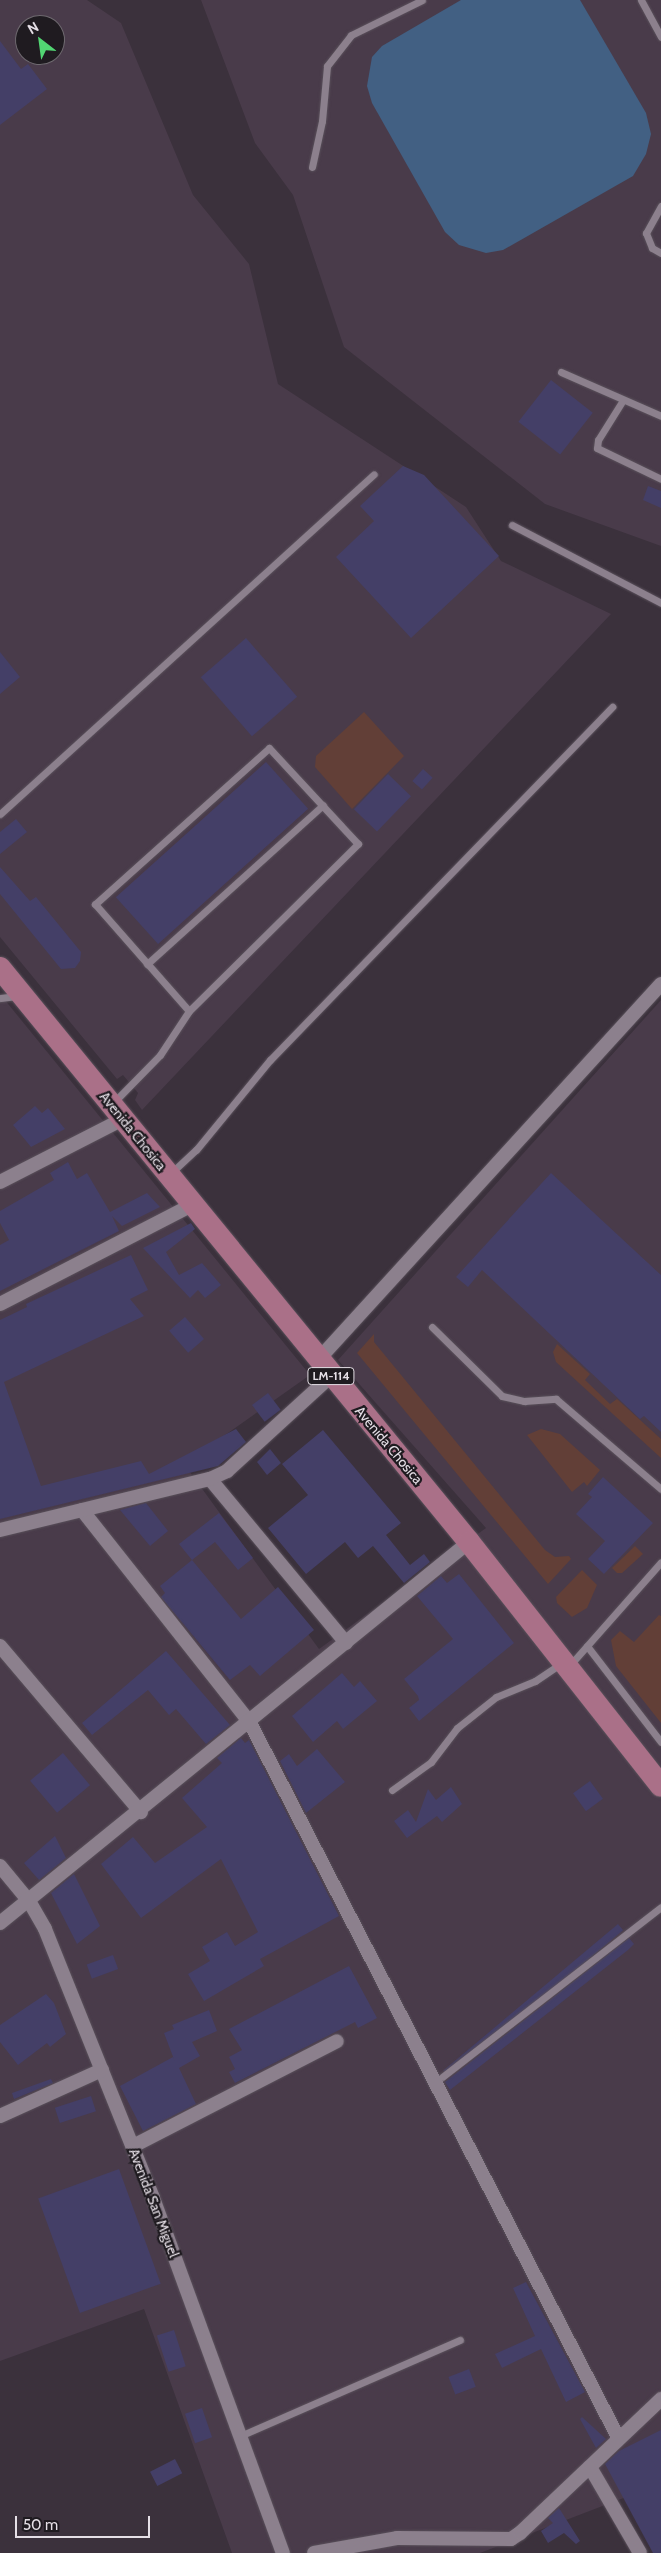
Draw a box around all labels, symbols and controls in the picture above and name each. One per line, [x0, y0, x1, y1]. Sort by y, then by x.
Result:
north arrow [15, 15, 65, 65]
text: N [24, 18, 42, 38]
street label: Avenida Chosica [96, 1088, 170, 1174]
road number: LM-114 [307, 1366, 355, 1385]
street label: Avenida Chosica [352, 1403, 426, 1487]
street label: Avenida San Miguel [125, 2146, 183, 2260]
scale bar [18, 2506, 152, 2538]
text: 50 m [23, 2516, 58, 2534]

